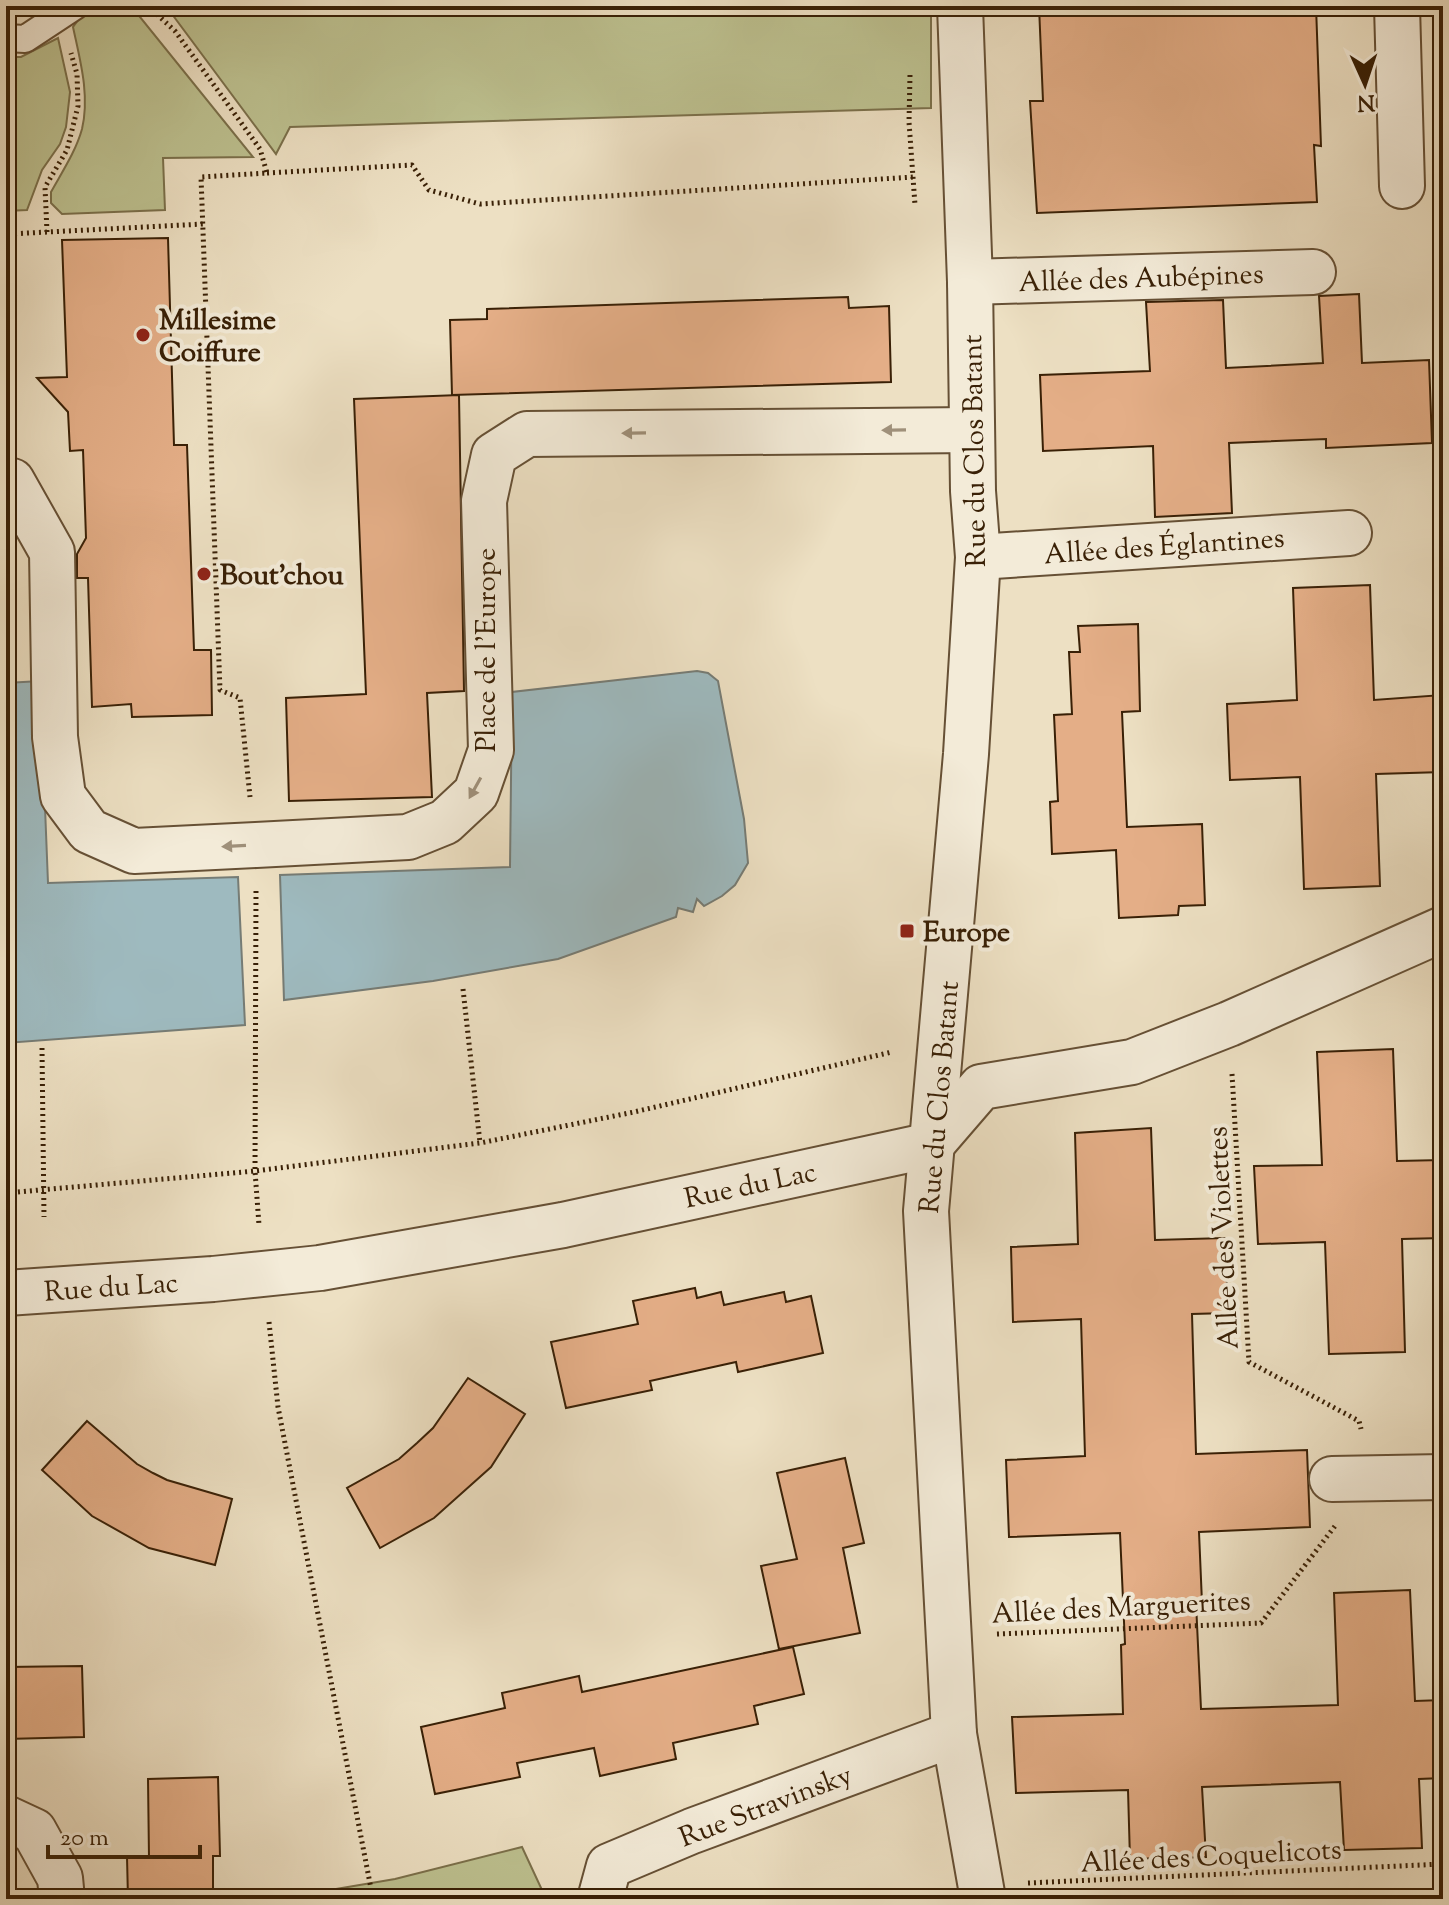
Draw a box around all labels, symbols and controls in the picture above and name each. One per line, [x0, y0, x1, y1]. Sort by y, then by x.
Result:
north arrow [1325, 44, 1405, 124]
text: N [1356, 85, 1375, 117]
street label: Allée des Aubépines [1018, 256, 1264, 304]
place label: Millesime Coiffure [159, 302, 276, 374]
marker: Millesime Coiffure [134, 326, 152, 344]
street label: Rue du Clos Batant [954, 334, 998, 568]
one-way arrow [881, 424, 906, 436]
one-way arrow [621, 427, 646, 439]
street label: Allée des Églantines [1043, 520, 1286, 576]
street label: Place de l'Europe [468, 548, 508, 752]
place label: Bout'chou [220, 557, 345, 597]
marker: Bout'chou [195, 565, 213, 583]
one-way arrow [468, 777, 482, 799]
one-way arrow [221, 840, 246, 853]
place label: Europe [923, 914, 1010, 954]
marker: Europe [898, 922, 916, 940]
street label: Rue du Clos Batant [911, 979, 971, 1215]
street label: Allée des Violettes [1199, 1125, 1251, 1350]
street label: Rue du Lac [681, 1153, 820, 1220]
street label: Rue du Lac [43, 1264, 180, 1314]
street label: Allée des Marguerites [991, 1582, 1252, 1636]
street label: Rue Stravinsky [674, 1756, 858, 1859]
scale bar [48, 1809, 200, 1859]
text: 20 m [60, 1822, 109, 1856]
street label: Allée des Coquelicots [1080, 1831, 1343, 1885]

